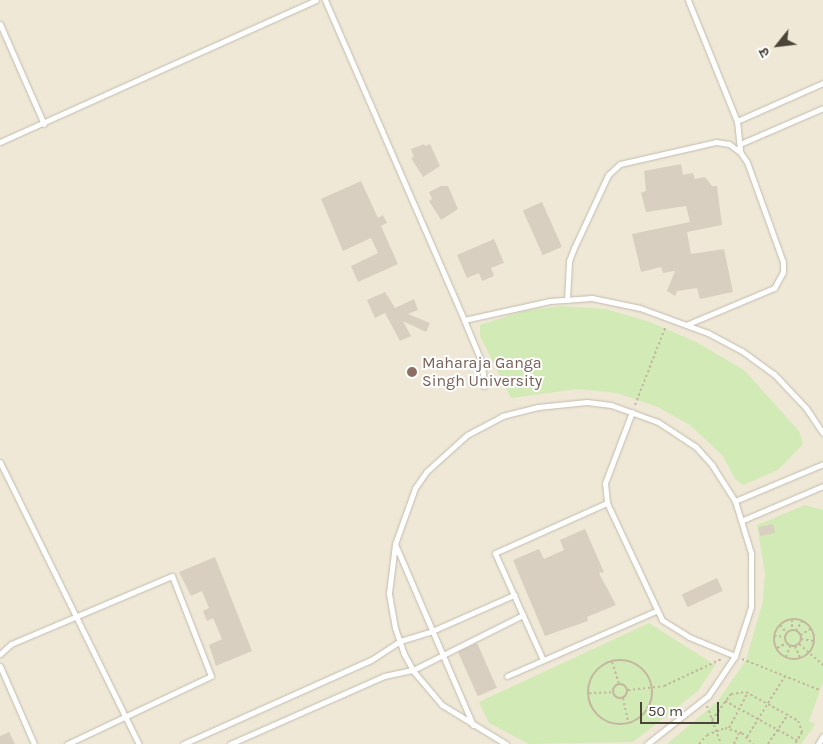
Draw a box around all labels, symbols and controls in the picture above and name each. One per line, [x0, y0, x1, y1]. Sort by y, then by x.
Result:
north arrow [753, 20, 803, 70]
text: उ [755, 45, 774, 60]
place label: Maharaja Ganga Singh University [422, 353, 542, 391]
marker: Maharaja Ganga Singh University [406, 366, 418, 378]
scale bar [643, 692, 722, 724]
text: 50 m [648, 702, 683, 720]

